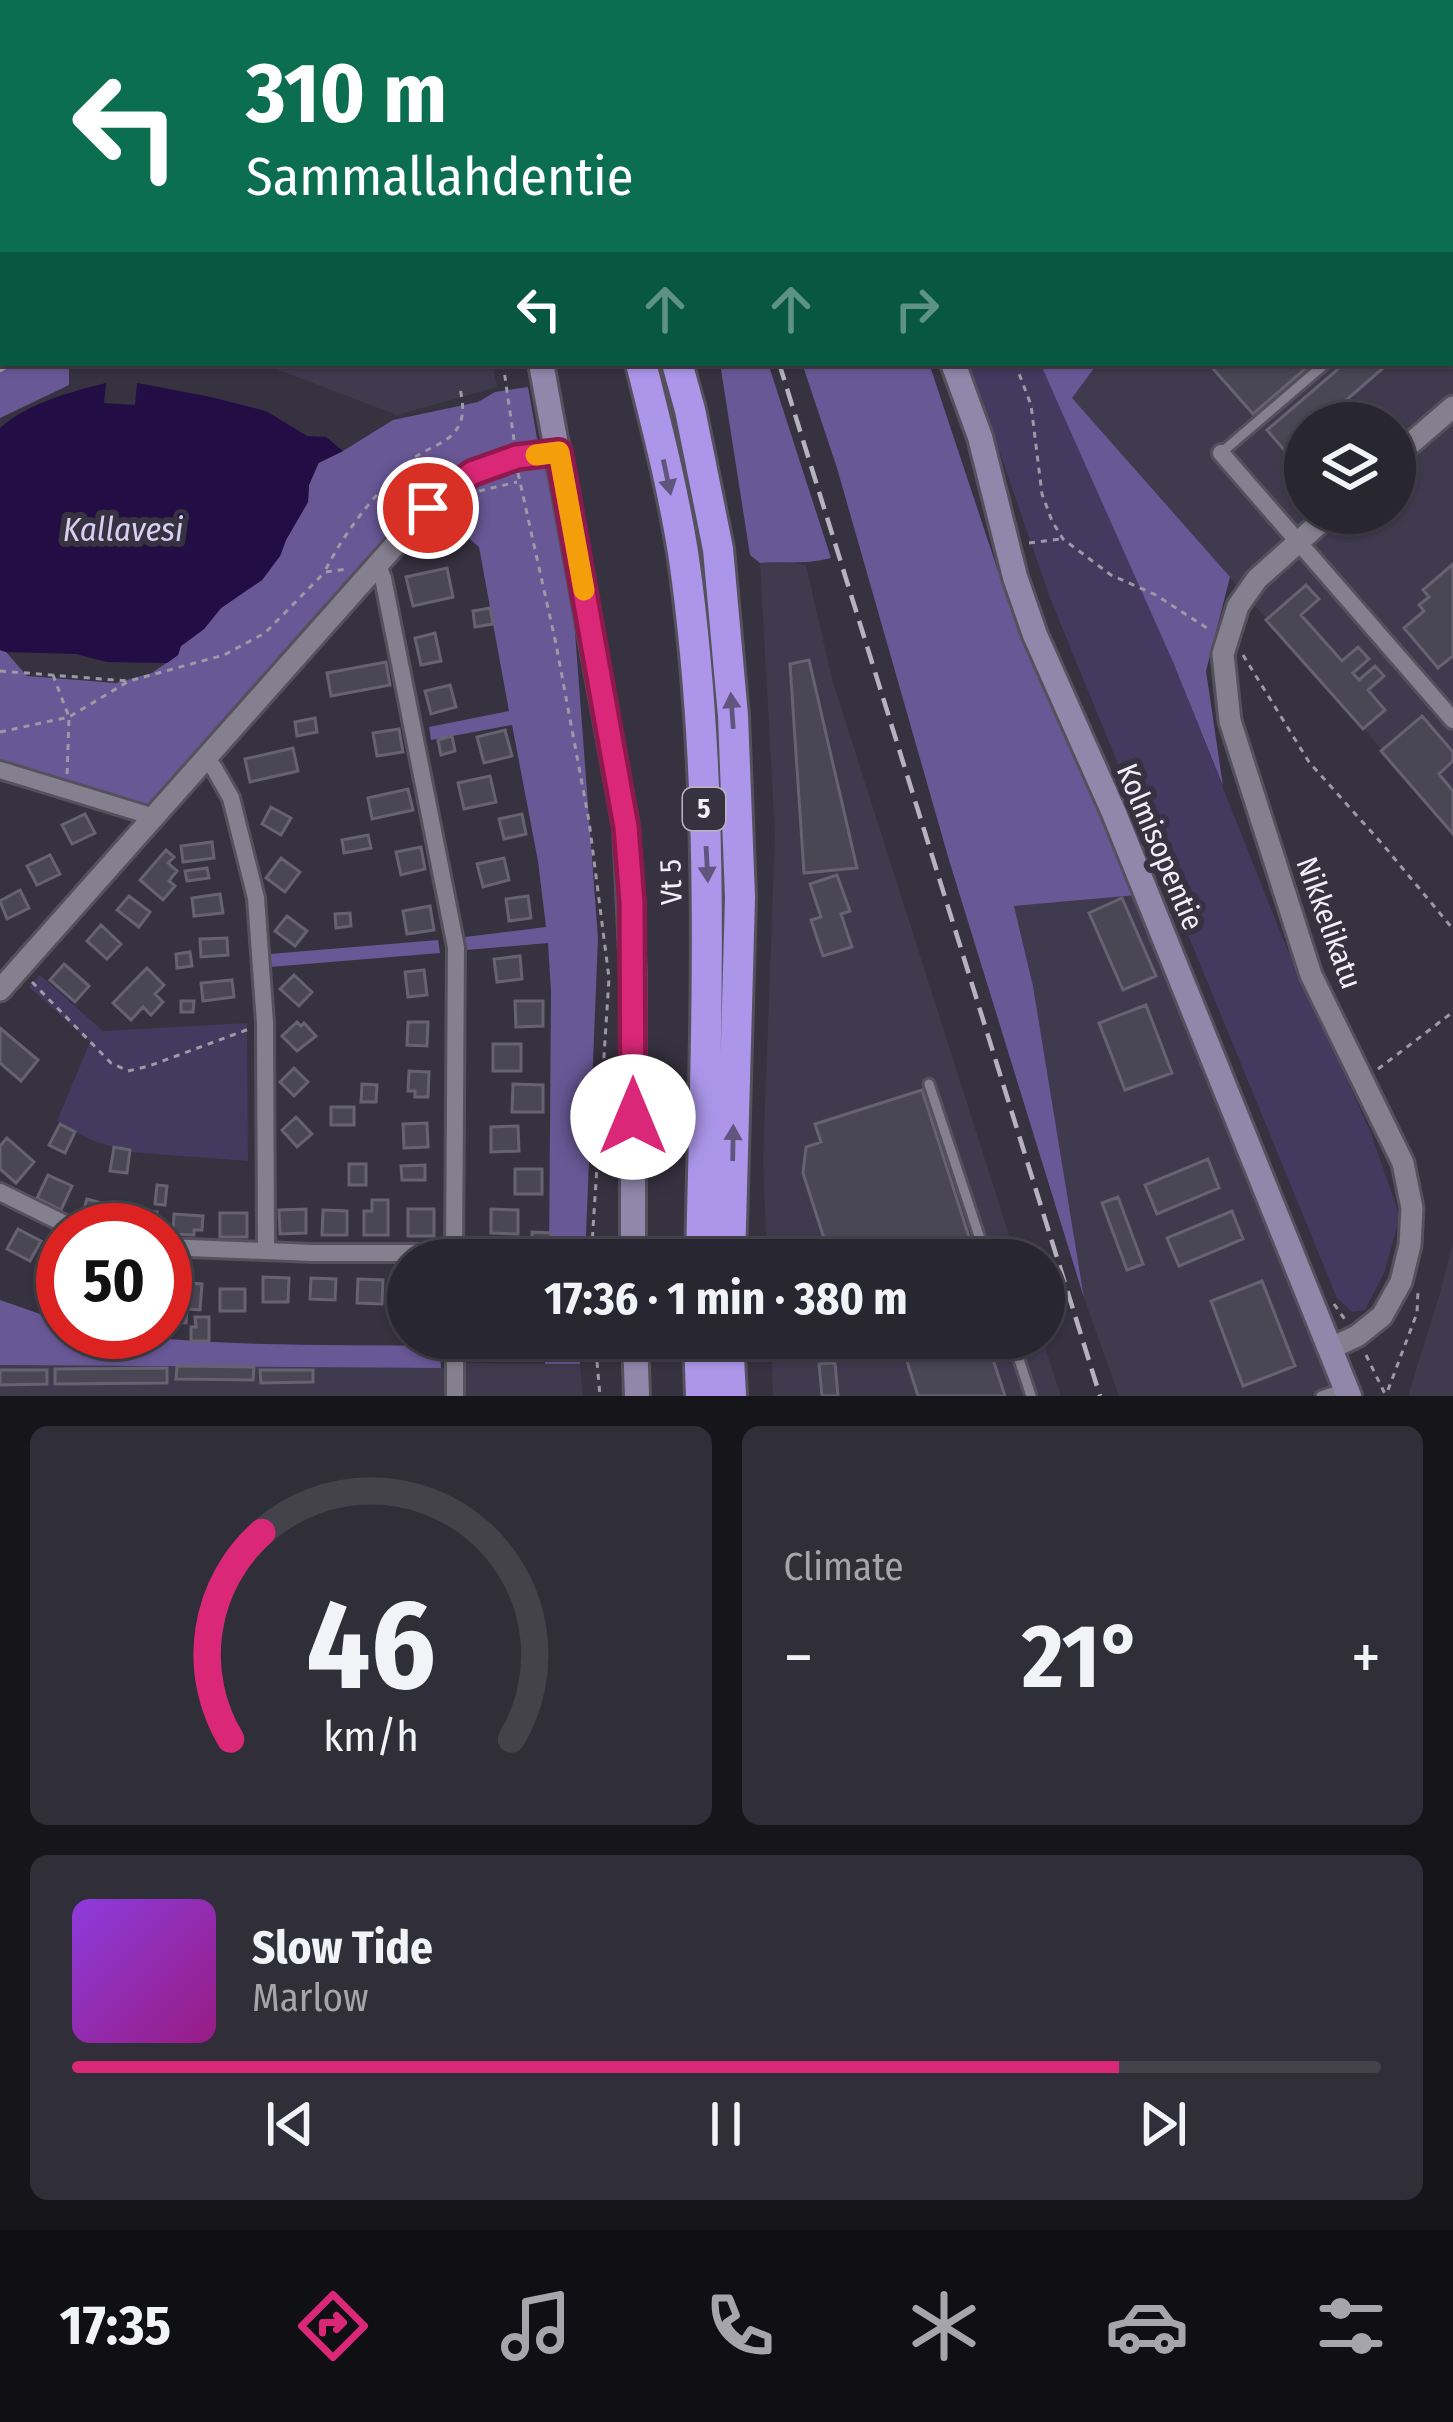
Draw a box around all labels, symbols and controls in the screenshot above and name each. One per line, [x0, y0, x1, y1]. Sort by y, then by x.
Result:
text: 310 m [246, 43, 447, 144]
icon: left [48, 48, 204, 204]
text: Sammallahdentie [246, 145, 633, 209]
icon: left [506, 276, 572, 342]
icon: ahead [632, 276, 698, 342]
icon: ahead [758, 276, 824, 342]
icon: right [884, 276, 950, 342]
map controls [1284, 402, 1416, 534]
button: layers [1284, 402, 1416, 534]
pin [377, 457, 479, 559]
one-way arrow [658, 459, 677, 497]
icon: arrive [395, 475, 461, 541]
water label: Kallavesi [63, 510, 184, 550]
one-way arrow [723, 692, 742, 729]
street label: Kolmisopentie [1109, 758, 1211, 936]
road number: 5 [683, 788, 725, 830]
one-way arrow [698, 846, 717, 884]
street label: Nikkelikatu [1289, 852, 1369, 994]
street label: Vt 5 [652, 859, 690, 905]
position arrow [570, 1054, 696, 1180]
one-way arrow [724, 1123, 743, 1161]
speed limit sign: 50 [36, 1203, 192, 1359]
text: 17:36 · 1 min · 380 m [544, 1272, 908, 1326]
text: Climate [784, 1544, 904, 1590]
text: 46 [306, 1571, 435, 1721]
text: 21° [1022, 1603, 1142, 1711]
text: − [784, 1618, 813, 1697]
text: + [1351, 1618, 1381, 1697]
text: km/h [323, 1710, 419, 1761]
text: Slow Tide [252, 1921, 433, 1975]
text: Marlow [252, 1975, 369, 2021]
icon: previous [257, 2091, 323, 2157]
icon: pause [693, 2091, 759, 2157]
icon: next [1130, 2091, 1196, 2157]
icon: directions [291, 2284, 375, 2368]
icon: music [494, 2284, 578, 2368]
icon: phone [698, 2284, 782, 2368]
icon: climate [902, 2284, 986, 2368]
icon: car [1105, 2284, 1189, 2368]
icon: filters [1309, 2284, 1393, 2368]
text: 17:35 [60, 2294, 171, 2358]

